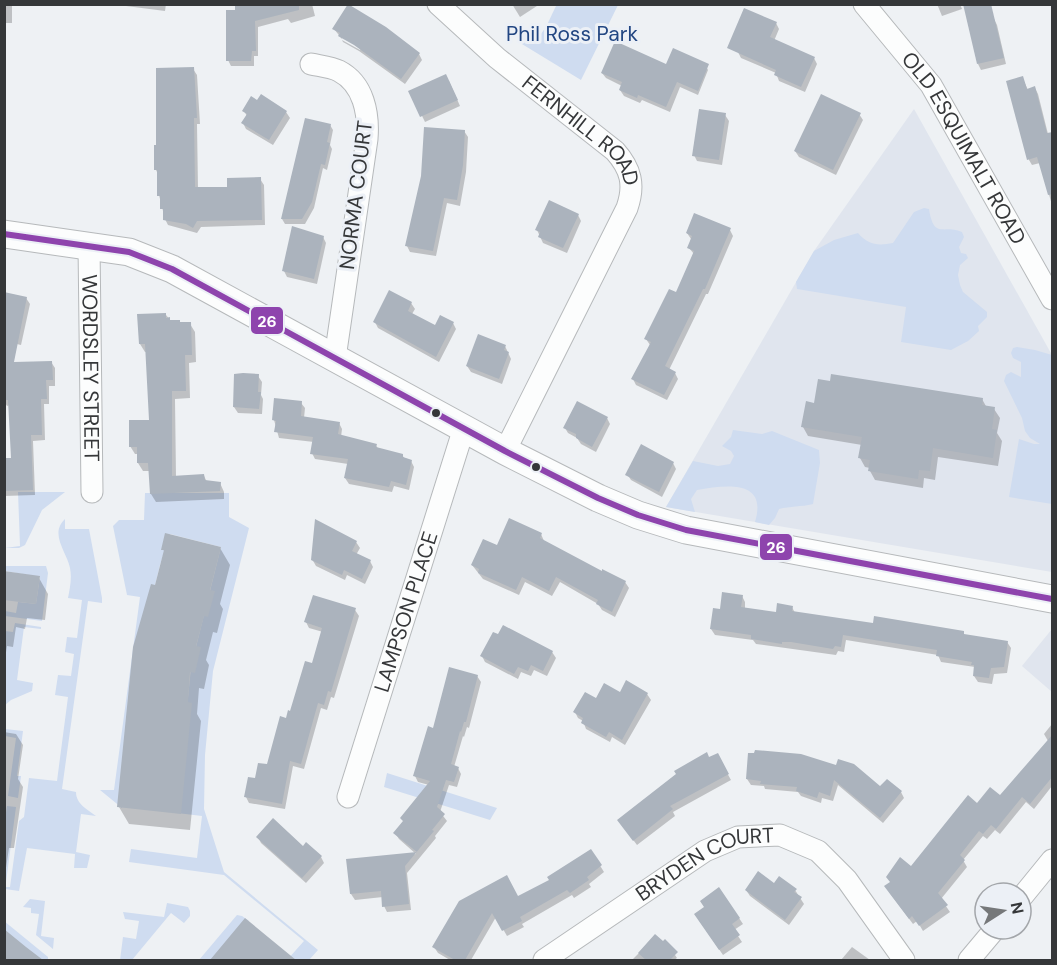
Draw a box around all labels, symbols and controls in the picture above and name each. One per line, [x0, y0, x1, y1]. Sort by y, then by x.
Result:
park label: Phil Ross Park [506, 20, 638, 48]
street label: OLD ESQUIMALT ROAD [895, 46, 1032, 249]
street label: FERNHILL ROAD [516, 69, 645, 188]
street label: NORMA COURT [333, 119, 379, 271]
street label: WORDSLEY STREET [75, 274, 106, 462]
line badge: 26 [250, 306, 284, 335]
text: 26 [257, 311, 277, 332]
unlabelled marker [430, 407, 442, 419]
unlabelled marker [530, 461, 542, 473]
street label: LAMPSON PLACE [368, 528, 445, 696]
line badge: 26 [759, 533, 793, 561]
text: 26 [766, 537, 786, 558]
street label: BRYDEN COURT [630, 821, 775, 908]
north arrow [973, 881, 1033, 941]
text: N [1006, 900, 1029, 916]

